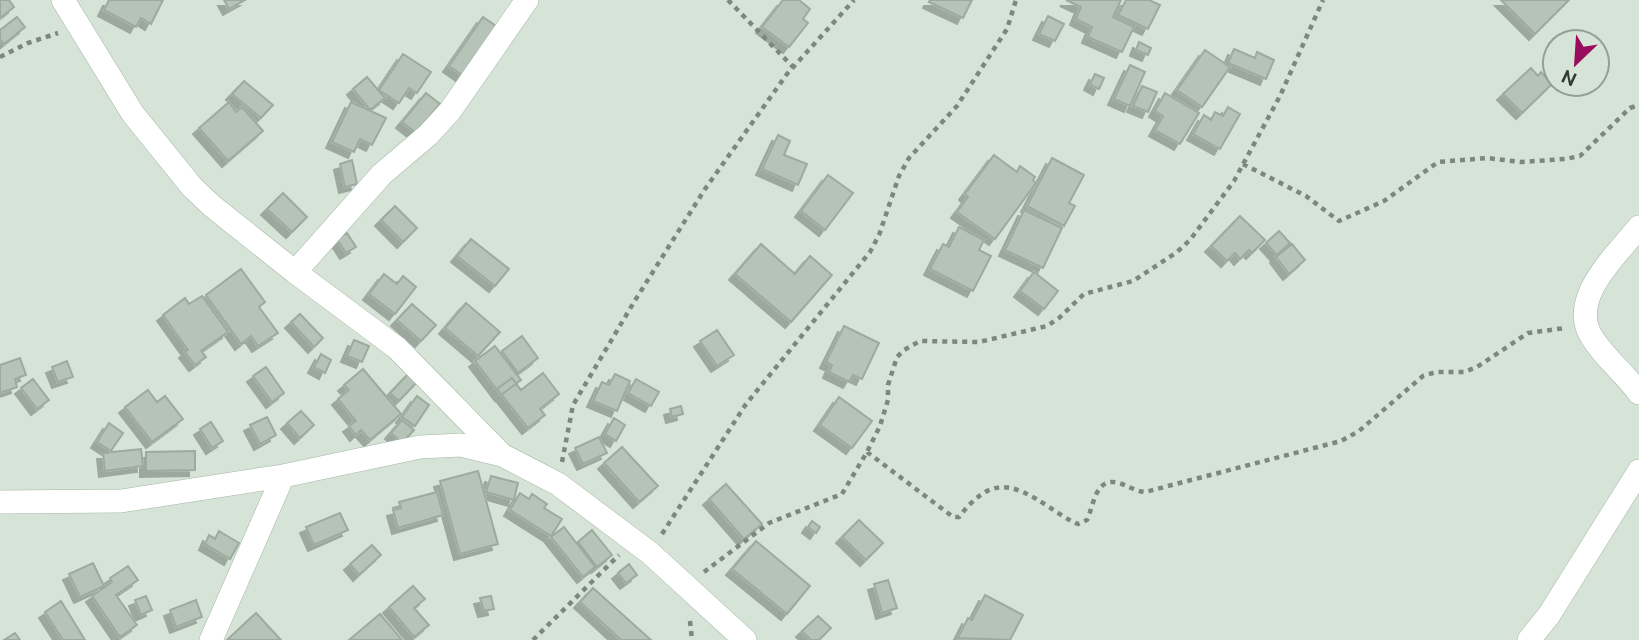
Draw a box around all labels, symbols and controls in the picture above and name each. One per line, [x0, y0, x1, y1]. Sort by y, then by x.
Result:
north arrow [1541, 28, 1611, 98]
text: N [1558, 65, 1580, 91]

